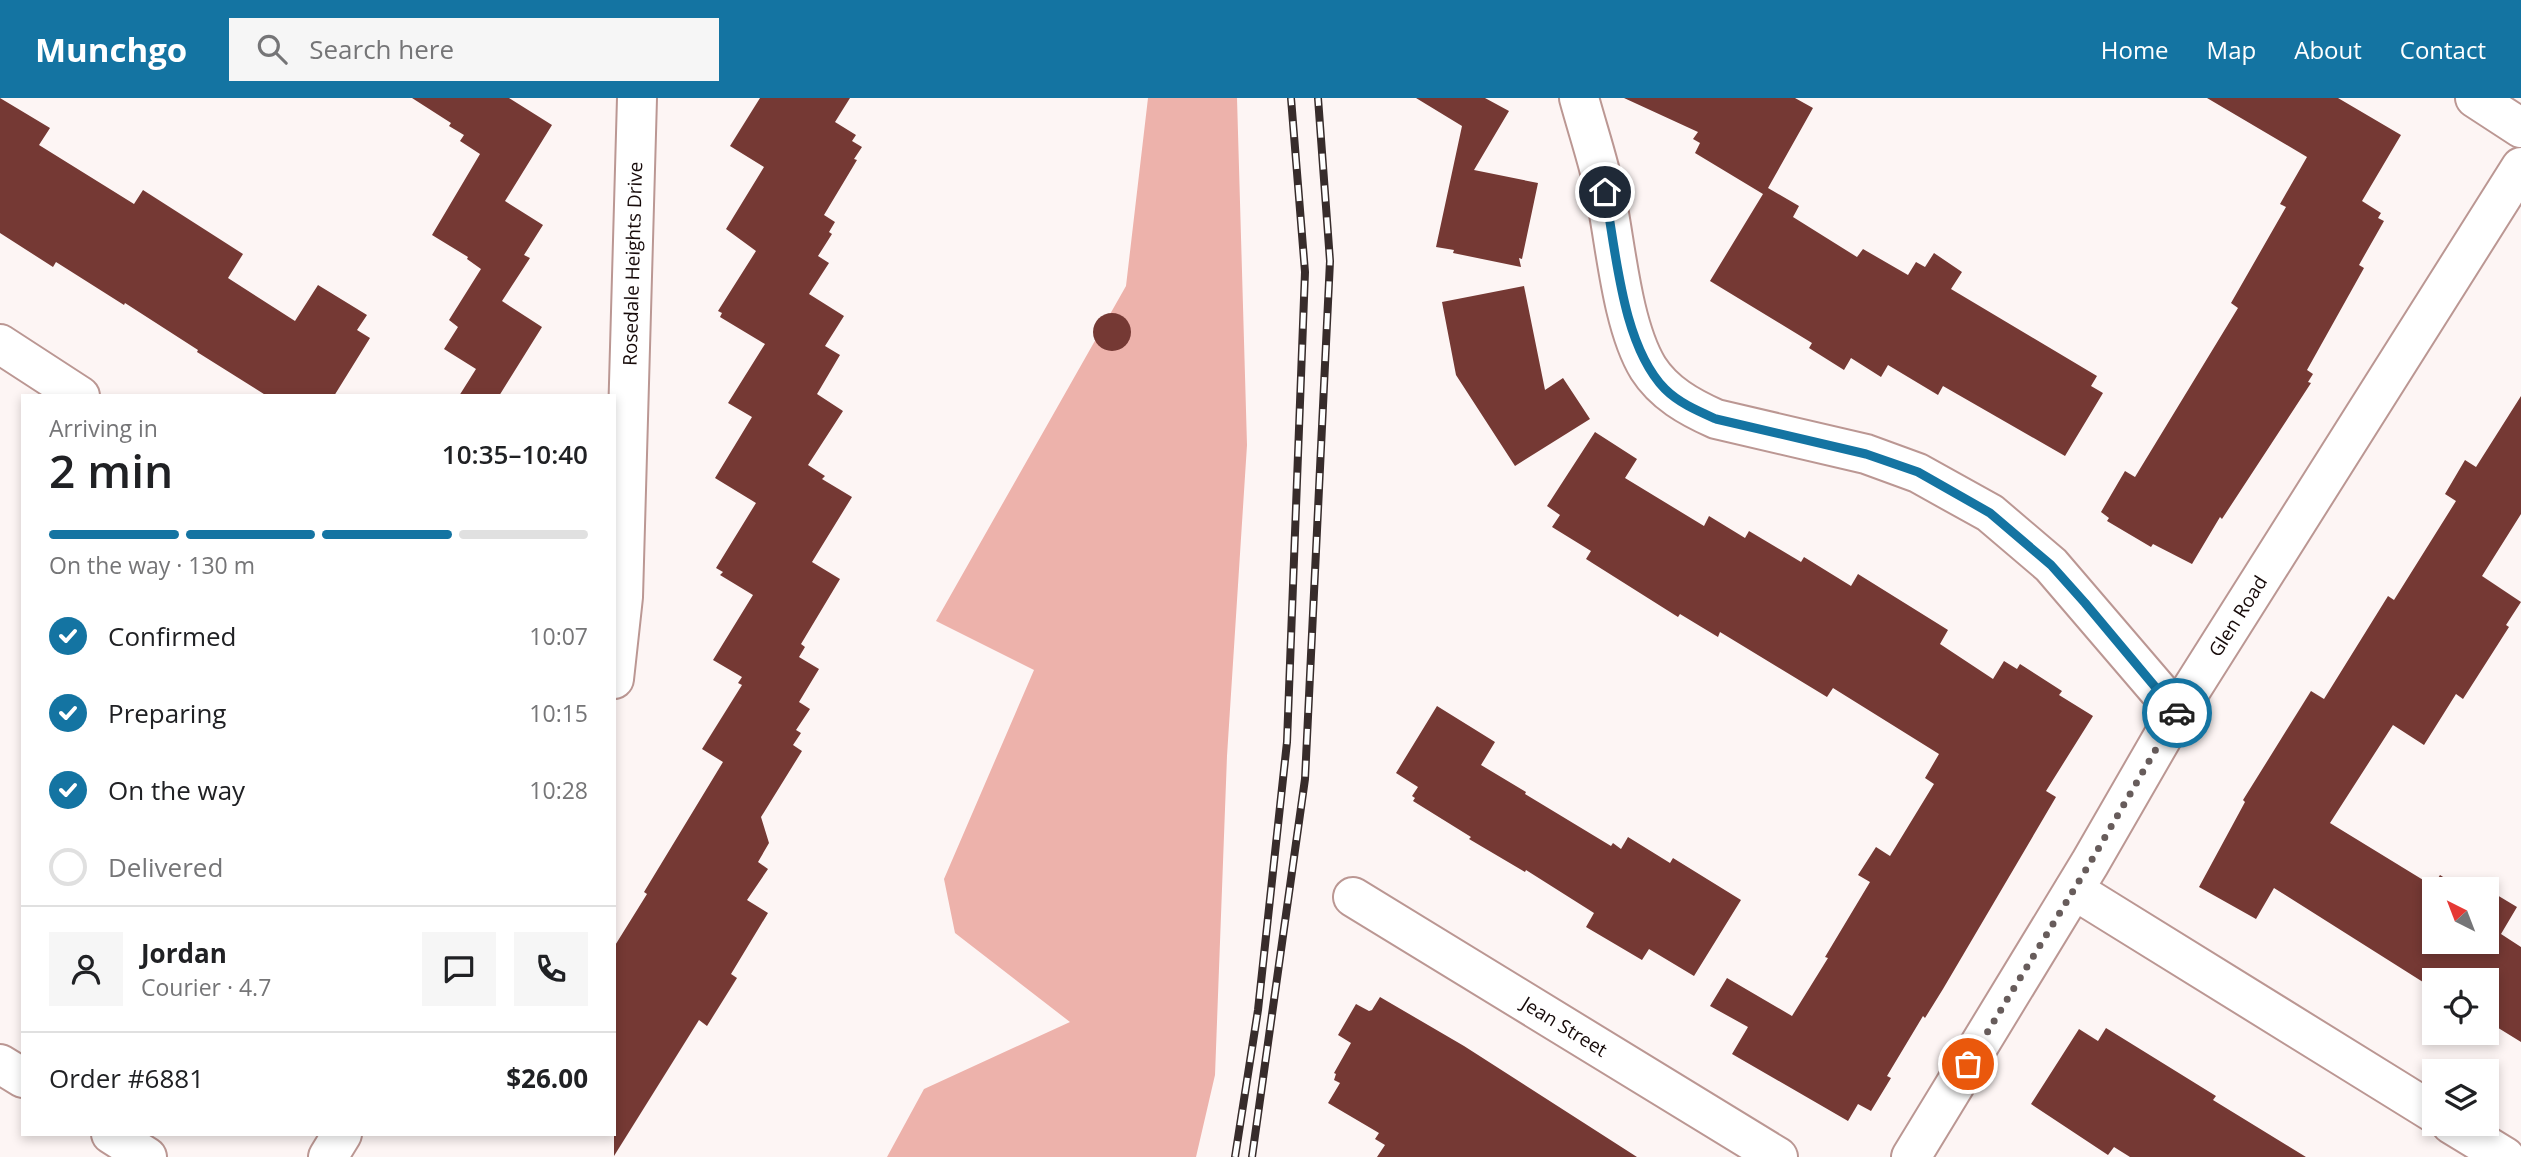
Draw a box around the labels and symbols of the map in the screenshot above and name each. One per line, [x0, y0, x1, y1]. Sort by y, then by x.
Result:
street label: Rosedale Heights Drive [616, 161, 648, 366]
pin [1575, 162, 1635, 222]
street label: Glen Road [2202, 570, 2273, 662]
courier [2142, 678, 2212, 748]
north arrow [2422, 877, 2499, 954]
street label: Jean Street [1515, 989, 1612, 1063]
pin [1938, 1034, 1998, 1094]

